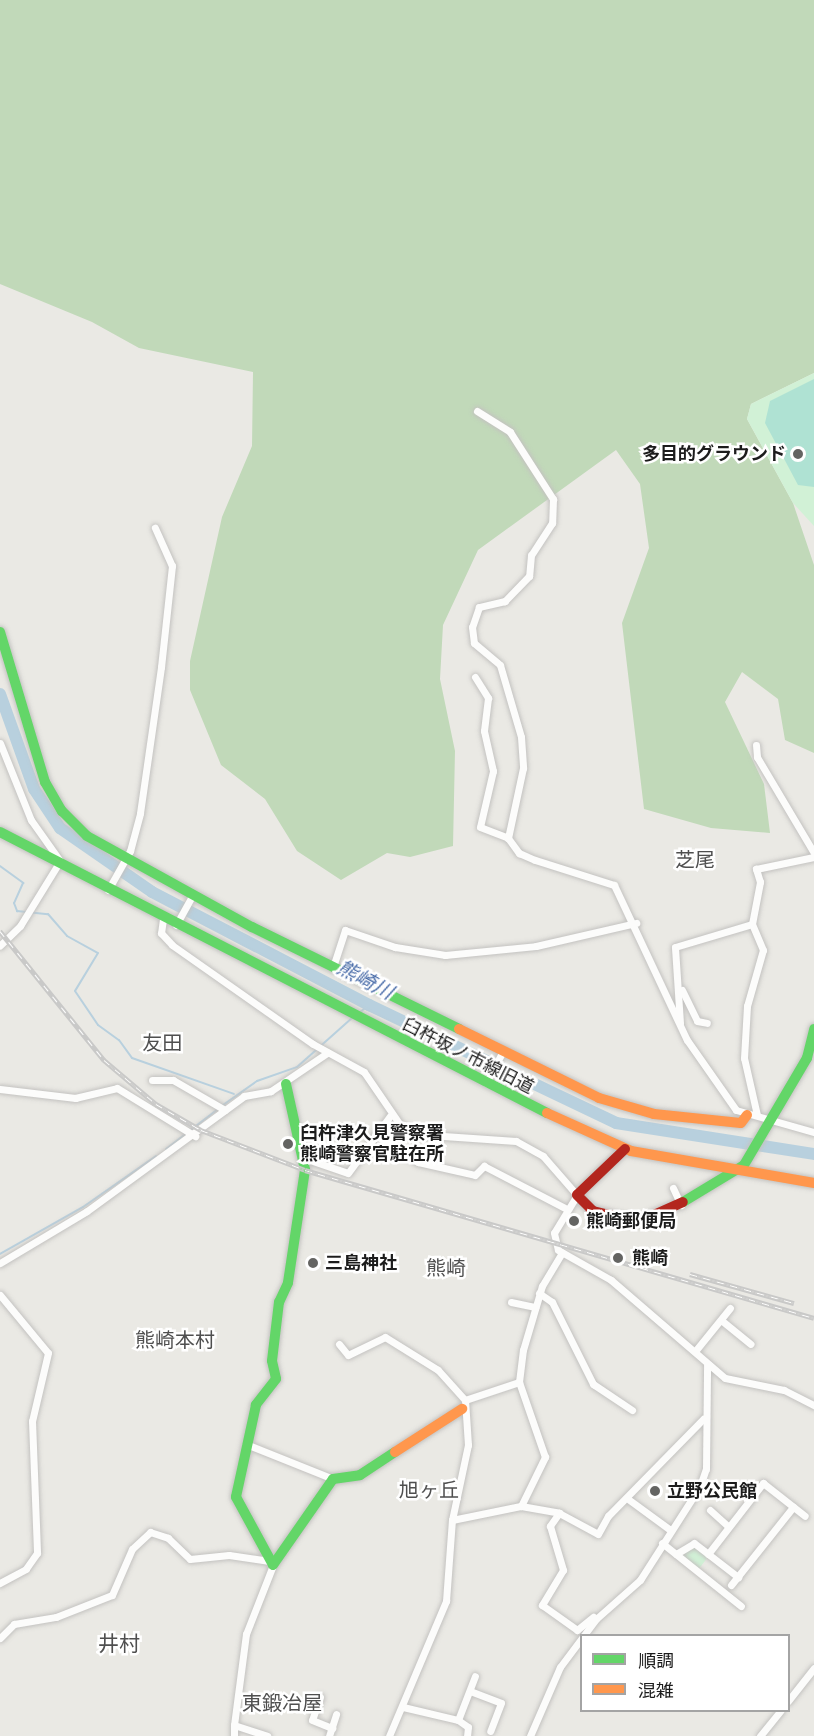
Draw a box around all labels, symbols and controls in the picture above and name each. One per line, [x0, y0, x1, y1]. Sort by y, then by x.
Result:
place label: 多目的グラウンド [642, 443, 786, 465]
marker: 多目的グラウンド [791, 447, 805, 461]
district label: 芝尾 [675, 848, 715, 872]
water label: 熊崎川 [333, 955, 397, 1005]
street label: 臼杵坂ノ市線旧道 [399, 1014, 537, 1098]
district label: 友田 [142, 1031, 182, 1055]
place label: 臼杵津久見警察署 熊崎警察官駐在所 [300, 1123, 444, 1166]
marker: 臼杵津久見警察署 熊崎警察官駐在所 [281, 1137, 295, 1151]
place label: 熊崎郵便局 [586, 1210, 676, 1232]
marker: 熊崎郵便局 [567, 1214, 581, 1228]
place label: 熊崎 [632, 1247, 668, 1269]
marker: 熊崎 [609, 1249, 627, 1267]
place label: 三島神社 [325, 1252, 397, 1274]
marker: 三島神社 [306, 1256, 320, 1270]
district label: 熊崎 [426, 1256, 466, 1280]
district label: 熊崎本村 [135, 1328, 215, 1352]
district label: 旭ヶ丘 [399, 1478, 459, 1502]
place label: 立野公民館 [667, 1480, 757, 1502]
marker: 立野公民館 [648, 1484, 662, 1498]
district label: 井村 [98, 1631, 140, 1657]
legend [580, 1634, 790, 1712]
text: 順調 [638, 1650, 674, 1672]
text: 混雑 [638, 1680, 674, 1702]
district label: 東鍛冶屋 [242, 1691, 322, 1715]

